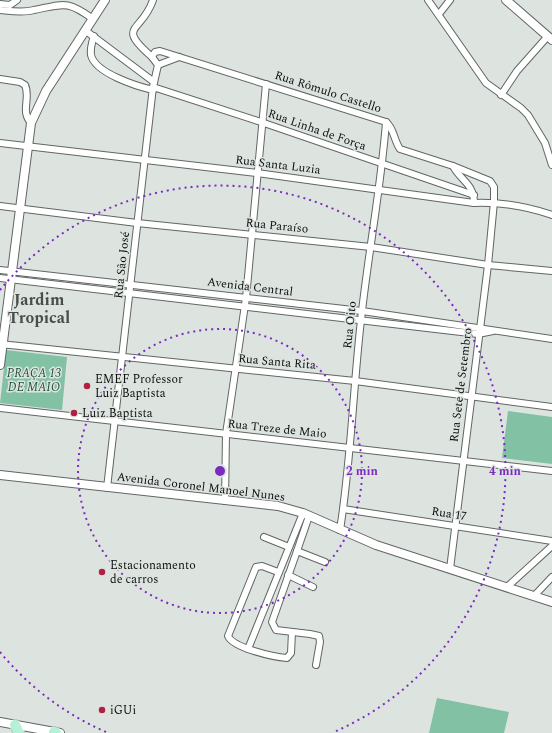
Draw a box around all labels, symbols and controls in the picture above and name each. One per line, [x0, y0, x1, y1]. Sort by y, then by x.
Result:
street label: Rua Rômulo Castello [272, 66, 384, 118]
street label: Rua Linha de Força [265, 104, 369, 156]
street label: Rua Santa Luzia [234, 150, 322, 180]
street label: Rua Paraíso [245, 213, 309, 239]
street label: Rua São José [109, 230, 135, 300]
street label: Avenida Central [206, 272, 294, 302]
district label: Jardim Tropical [8, 288, 70, 330]
street label: Rua Oito [338, 300, 362, 350]
street label: Rua Sete de Setembro [445, 327, 477, 443]
street label: Rua Santa Rita [237, 349, 317, 375]
park label: PRAÇA 13 DE MAIO [7, 364, 61, 397]
place label: EMEF Professor Luiz Baptista [95, 370, 183, 403]
marker: EMEF Professor Luiz Baptista [82, 381, 92, 391]
place label: Luiz Baptista [82, 404, 153, 423]
marker: Luiz Baptista [69, 408, 79, 418]
street label: Rua Treze de Maio [227, 414, 327, 444]
text: 2 min [346, 462, 379, 481]
text: 4 min [489, 462, 522, 481]
centre of rings [213, 464, 227, 478]
street label: Avenida Coronel Manoel Nunes [116, 467, 286, 507]
street label: Rua 17 [430, 502, 468, 526]
place label: Estacionamento de carros [110, 556, 196, 589]
marker: Estacionamento de carros [97, 567, 107, 577]
place label: iGUi [110, 701, 136, 720]
marker: iGUi [97, 705, 107, 715]

